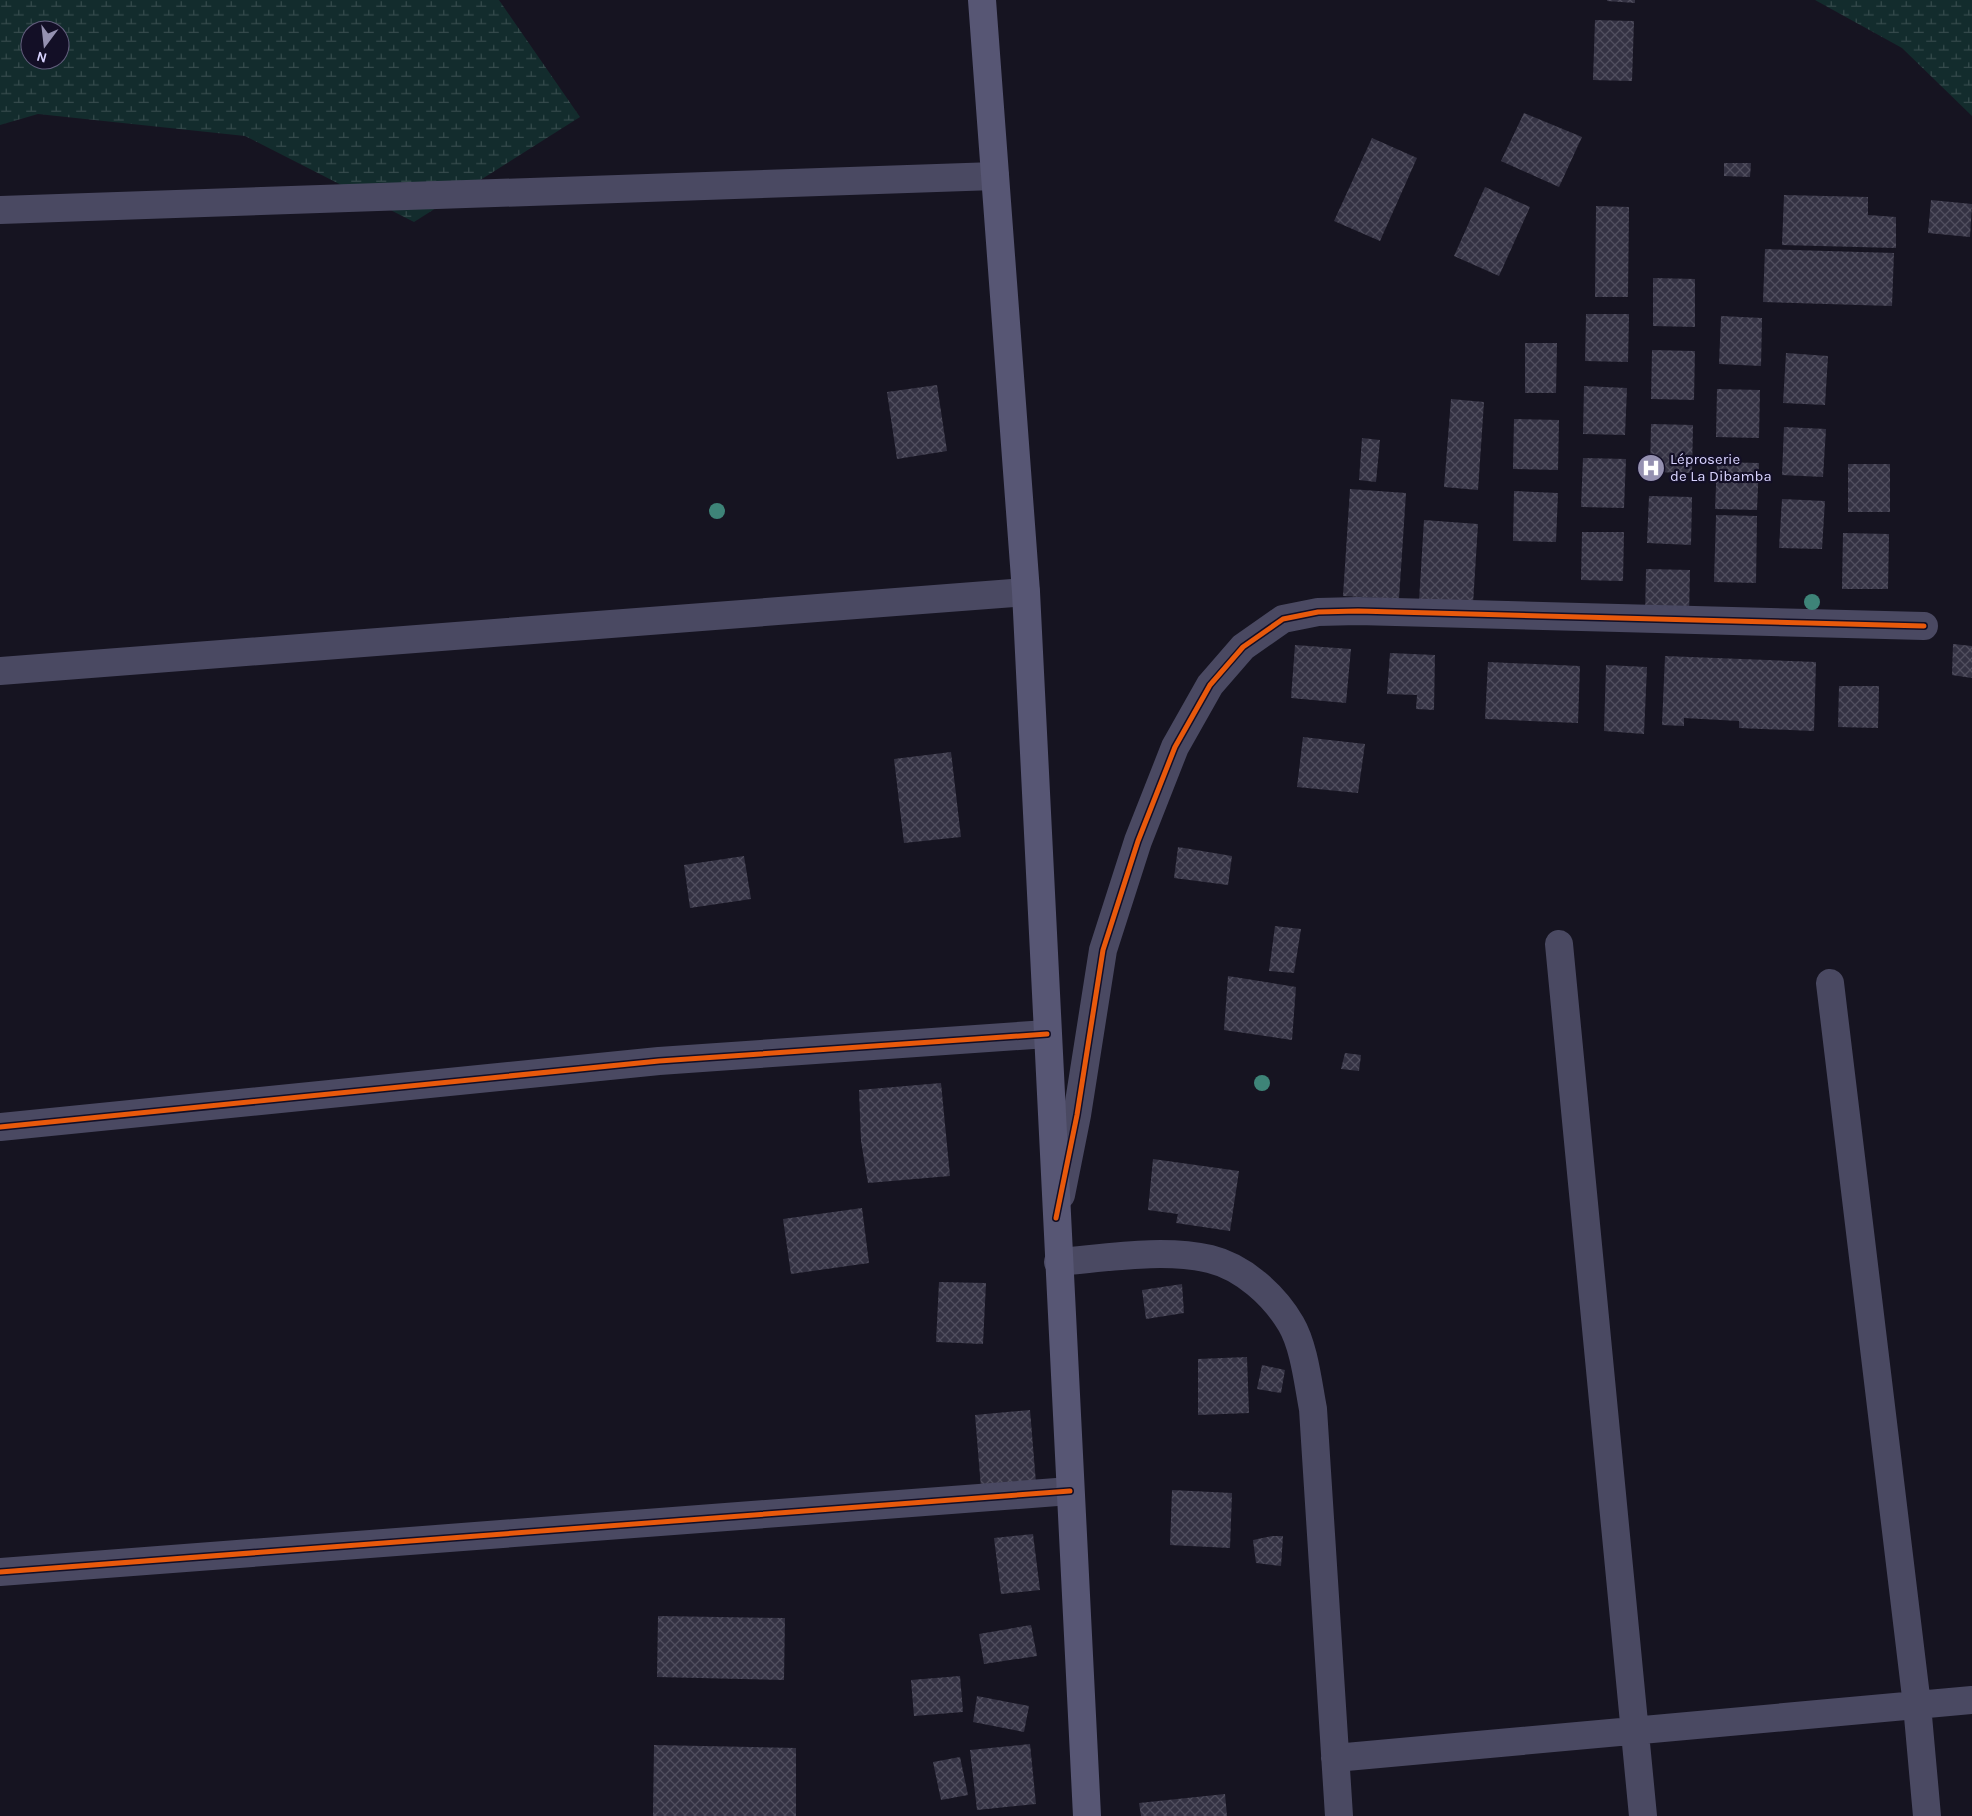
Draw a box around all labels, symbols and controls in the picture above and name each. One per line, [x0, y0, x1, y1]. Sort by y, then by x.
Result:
north arrow [20, 20, 70, 70]
text: N [35, 48, 49, 67]
place label: Léproserie de La Dibamba [1670, 450, 1772, 485]
hospital icon: Léproserie de La Dibamba [1636, 453, 1666, 483]

